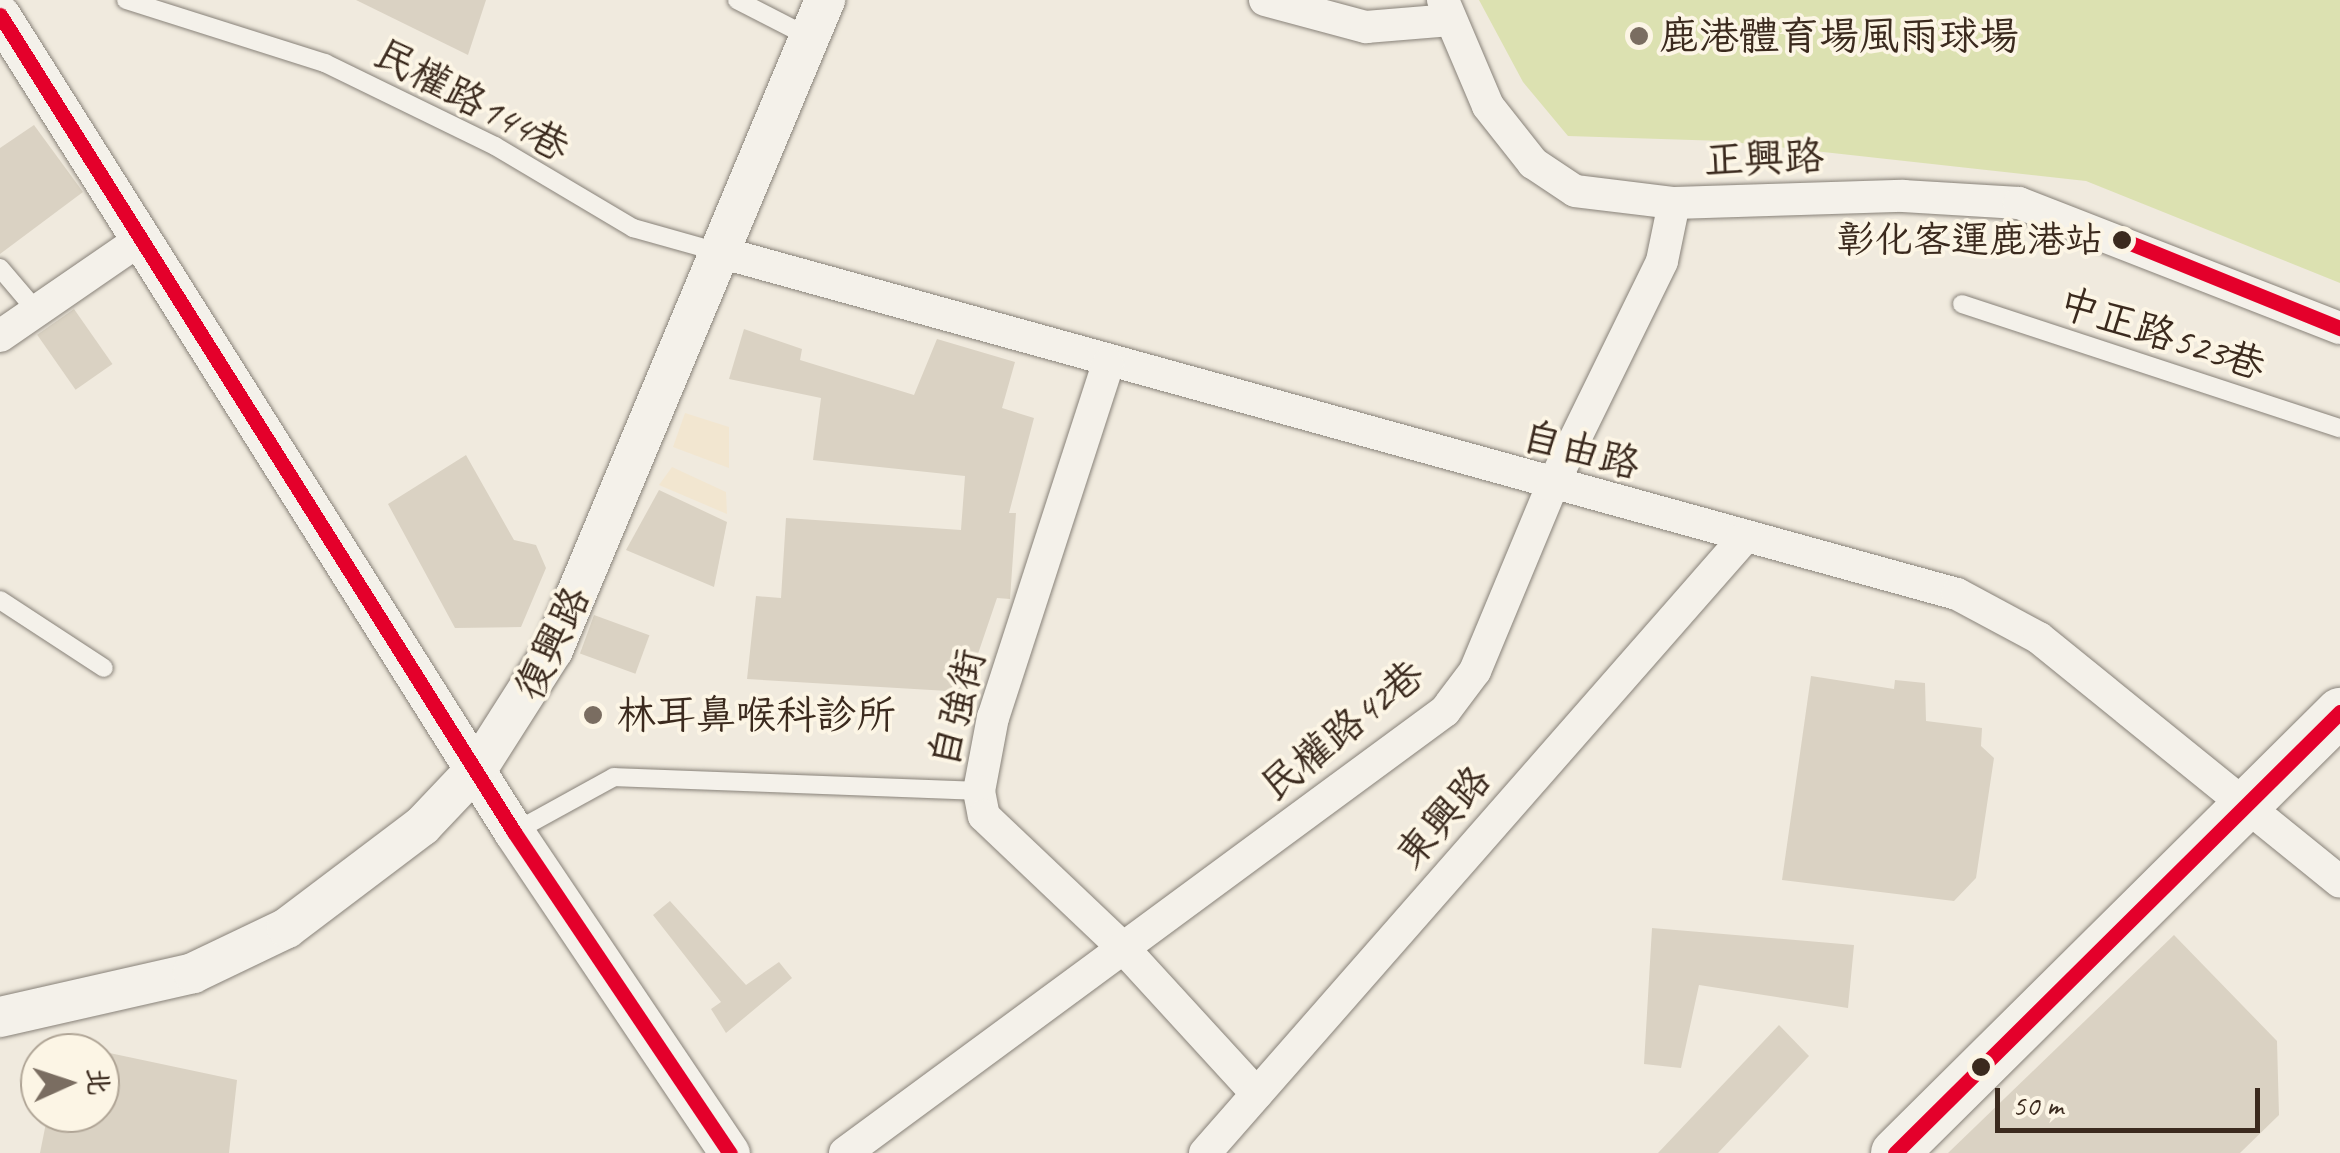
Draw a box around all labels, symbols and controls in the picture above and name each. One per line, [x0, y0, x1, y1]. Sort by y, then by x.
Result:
place label: 鹿港體育場風雨球場 [1659, 12, 2019, 60]
marker: 鹿港體育場風雨球場 [1628, 25, 1650, 47]
street label: 民權路144巷 [366, 29, 578, 171]
street label: 正興路 [1703, 132, 1825, 184]
place label: 彰化客運鹿港站 [1837, 217, 2103, 263]
marker: 彰化客運鹿港站 [2112, 230, 2132, 250]
street label: 中正路523巷 [2053, 278, 2271, 390]
street label: 自由路 [1517, 411, 1645, 489]
street label: 復興路 [504, 579, 600, 707]
street label: 自強街 [919, 644, 995, 772]
street label: 民權路42巷 [1251, 650, 1433, 810]
place label: 林耳鼻喉科診所 [616, 691, 896, 739]
marker: 林耳鼻喉科診所 [580, 702, 606, 728]
street label: 東興路 [1386, 756, 1500, 878]
north arrow [20, 1033, 120, 1133]
unlabelled marker [1971, 1057, 1991, 1077]
text: 北 [80, 1067, 117, 1096]
scale bar [2000, 1068, 2265, 1130]
text: 50 m [2012, 1086, 2063, 1124]

